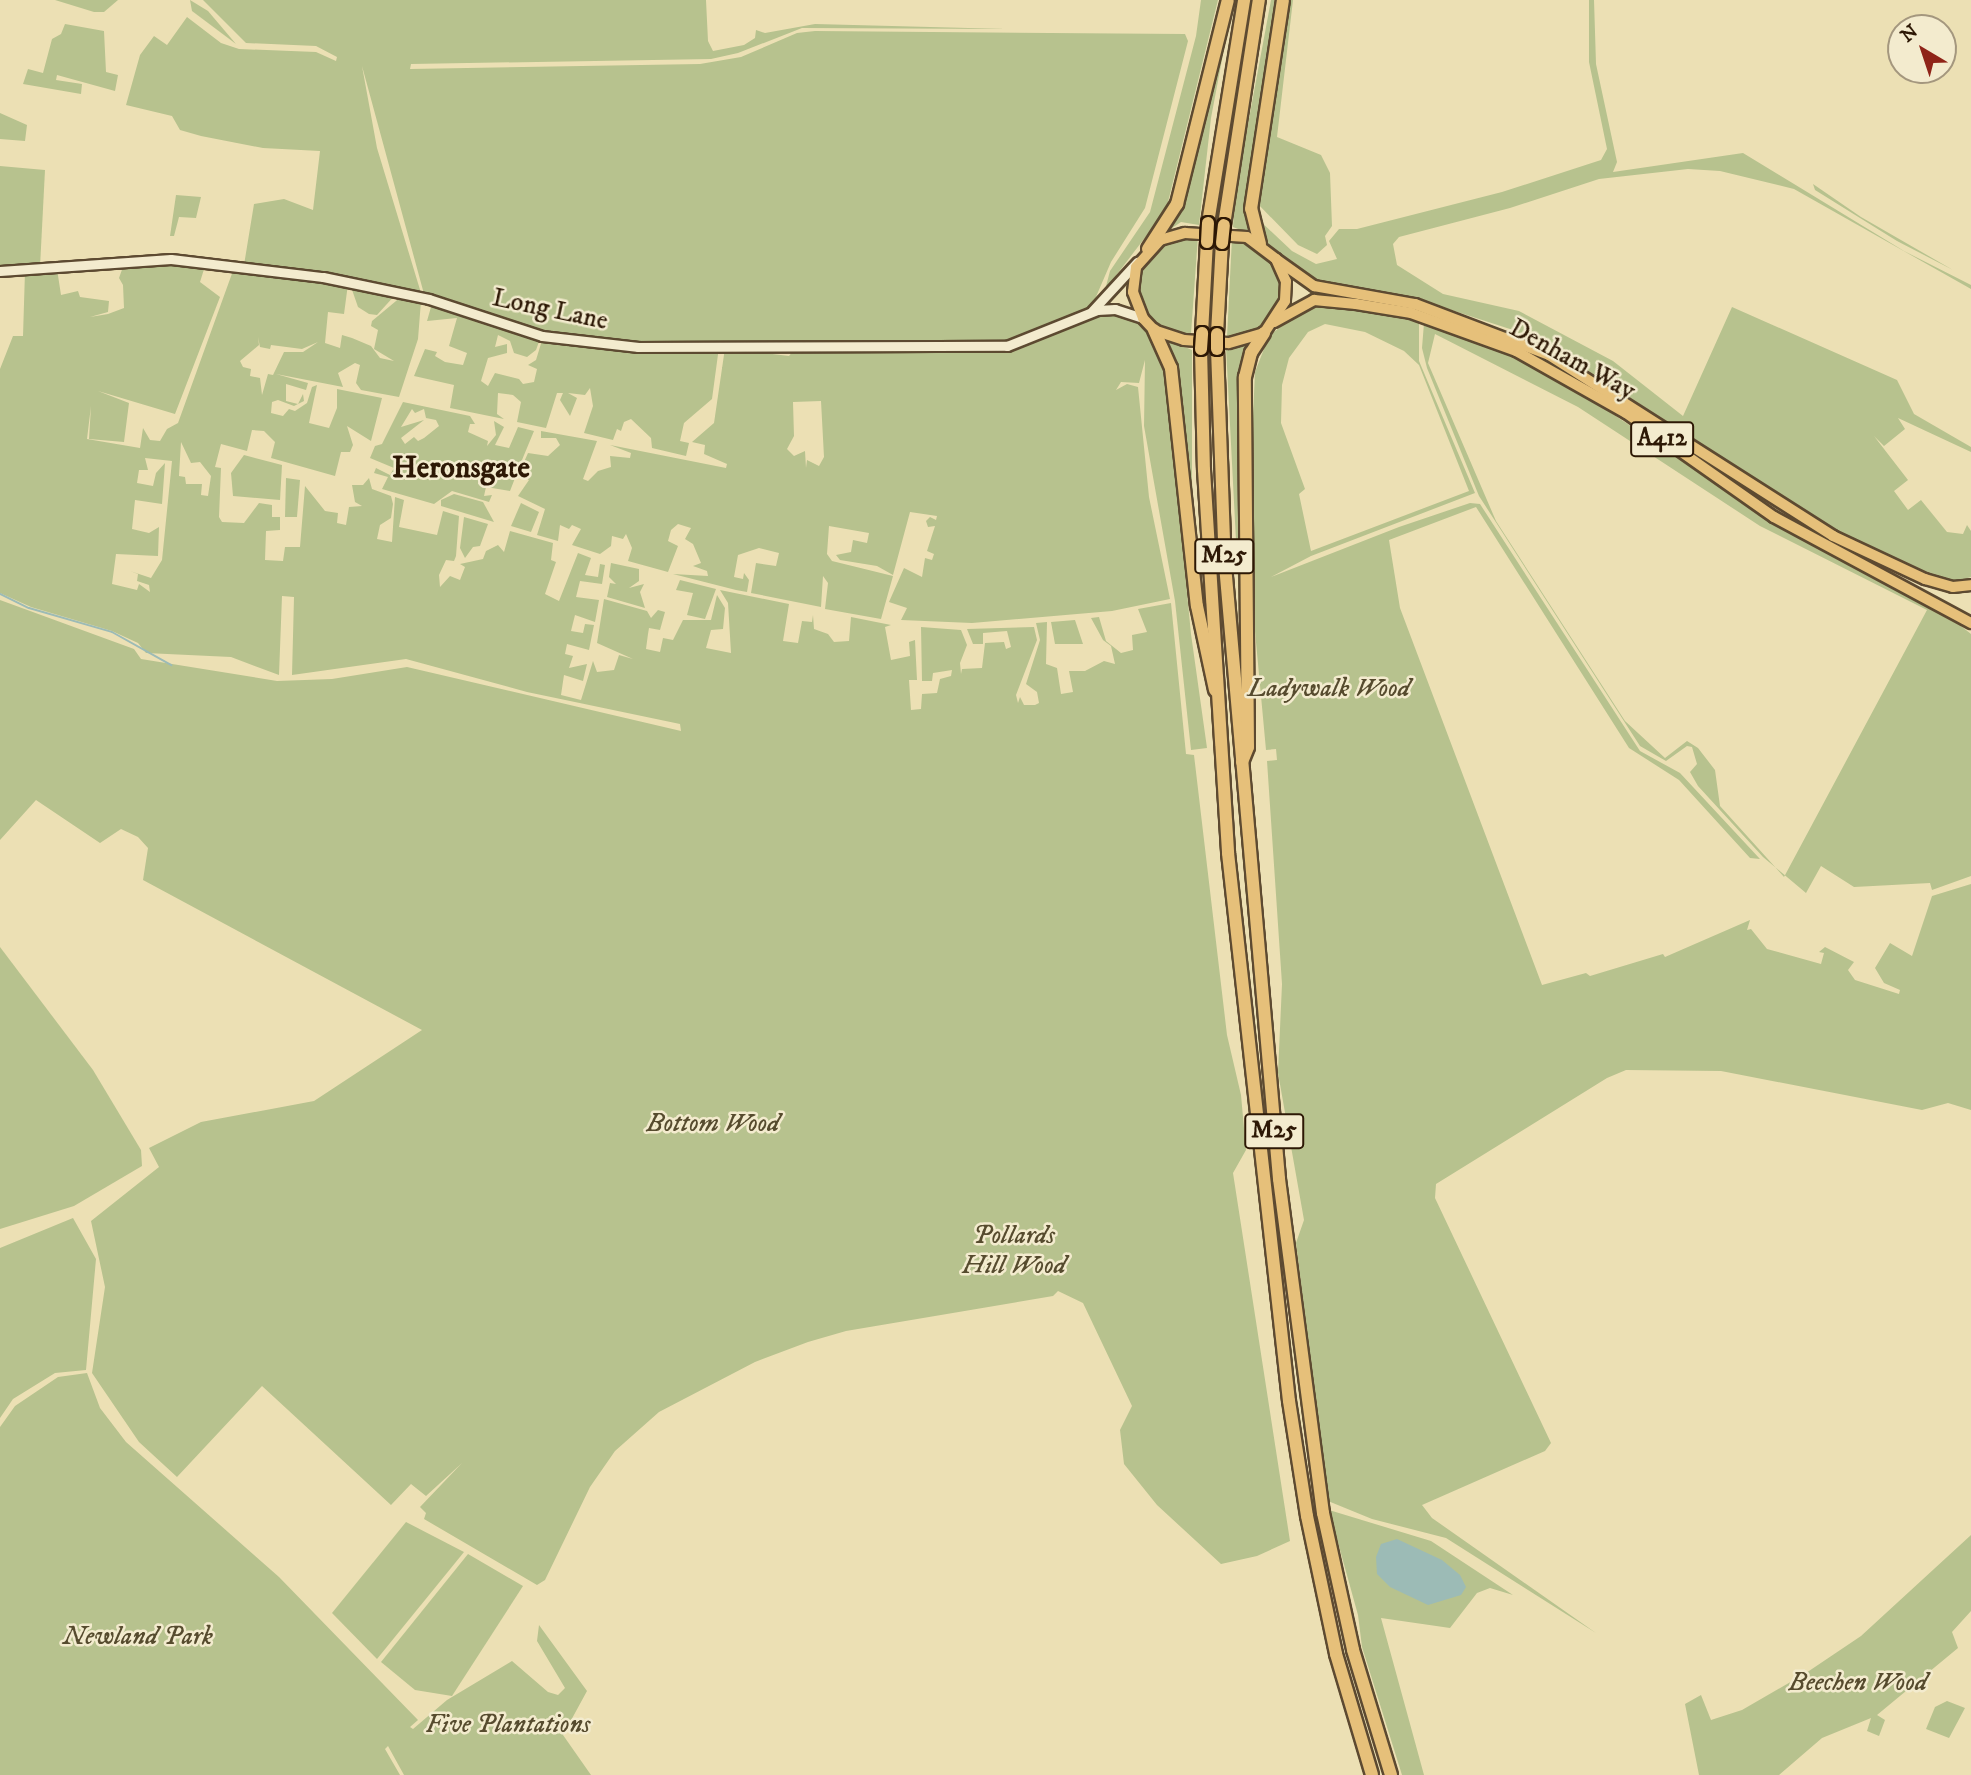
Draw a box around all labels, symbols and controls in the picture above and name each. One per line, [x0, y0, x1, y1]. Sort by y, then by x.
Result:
north arrow [1887, 14, 1957, 84]
text: N [1896, 20, 1923, 48]
street label: Long Lane [489, 283, 611, 337]
street label: Denham Way [1504, 313, 1640, 407]
road number: A412 [1629, 418, 1695, 460]
district label: Heronsgate [392, 451, 530, 487]
road number: M25 [1192, 536, 1256, 576]
park label: Ladywalk Wood [1248, 673, 1410, 705]
park label: Bottom Wood [646, 1108, 780, 1140]
road number: M25 [1242, 1111, 1306, 1152]
park label: Pollards Hill Wood [962, 1220, 1066, 1282]
park label: Newland Park [63, 1621, 213, 1653]
park label: Beechen Wood [1789, 1667, 1927, 1699]
park label: Five Plantations [425, 1709, 591, 1741]

